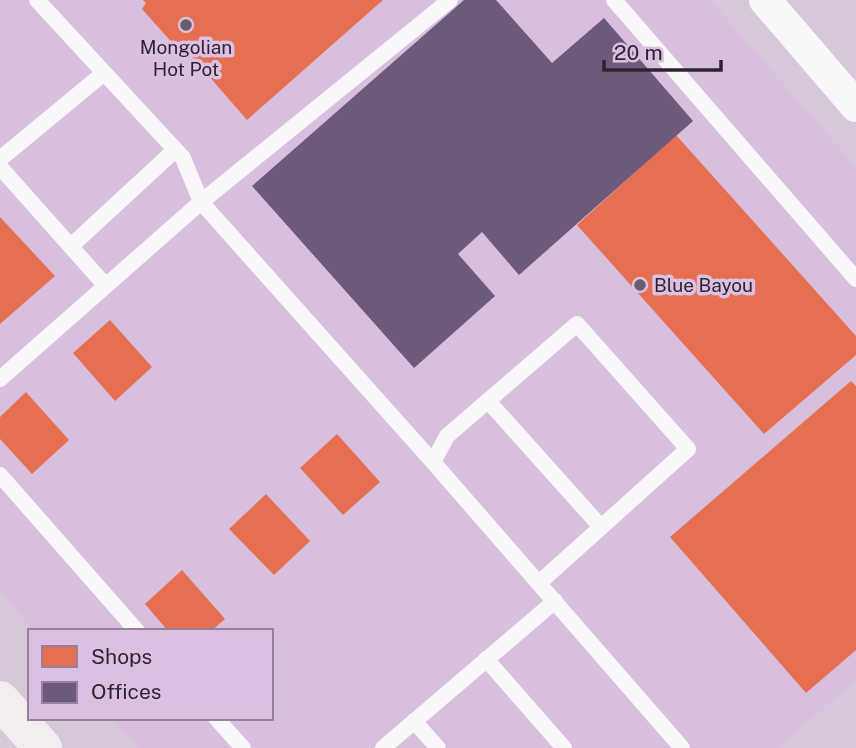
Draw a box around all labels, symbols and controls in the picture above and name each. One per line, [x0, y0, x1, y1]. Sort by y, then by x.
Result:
marker: Mongolian Hot Pot [178, 17, 194, 33]
scale bar [604, 28, 721, 72]
place label: Mongolian Hot Pot [140, 36, 232, 80]
text: 20 m [614, 40, 663, 65]
place label: Blue Bayou [654, 274, 753, 296]
marker: Blue Bayou [632, 277, 648, 293]
legend [28, 629, 273, 720]
text: Shops [91, 644, 152, 669]
text: Offices [91, 679, 161, 704]

